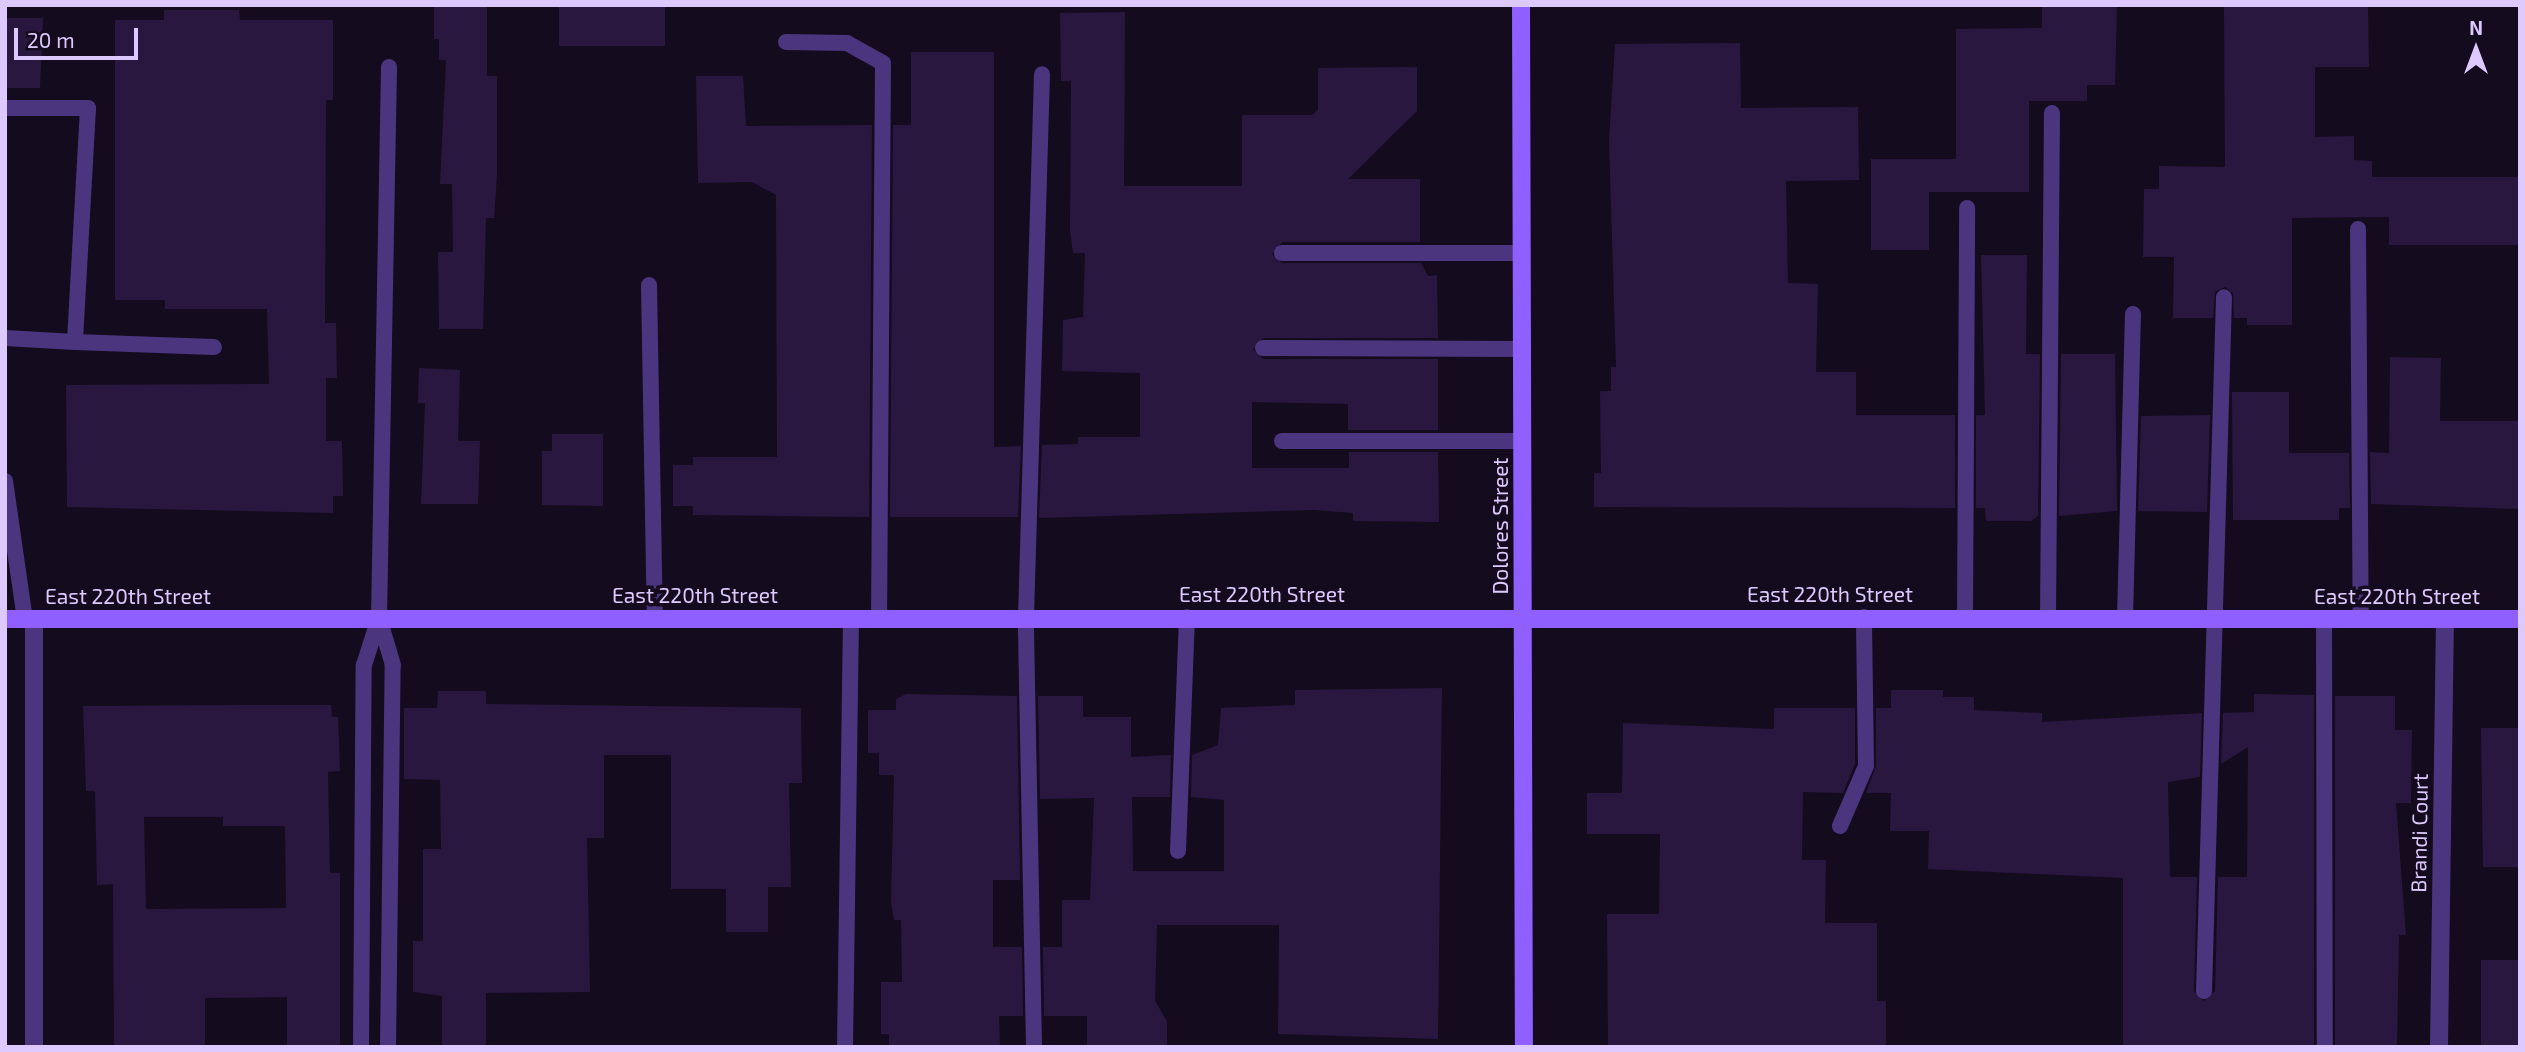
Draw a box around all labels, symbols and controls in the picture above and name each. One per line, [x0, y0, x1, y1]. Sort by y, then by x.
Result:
scale bar [18, 14, 142, 58]
north arrow [2441, 14, 2511, 84]
text: N [2469, 16, 2483, 39]
text: 20 m [27, 27, 75, 52]
street label: Dolores Street [1487, 457, 1513, 595]
street label: East 220th Street [1179, 581, 1345, 607]
street label: East 220th Street [1747, 581, 1913, 607]
street label: East 220th Street [612, 582, 778, 608]
street label: East 220th Street [45, 583, 211, 609]
street label: East 220th Street [2314, 583, 2480, 609]
street label: Brandi Court [2405, 773, 2433, 893]

